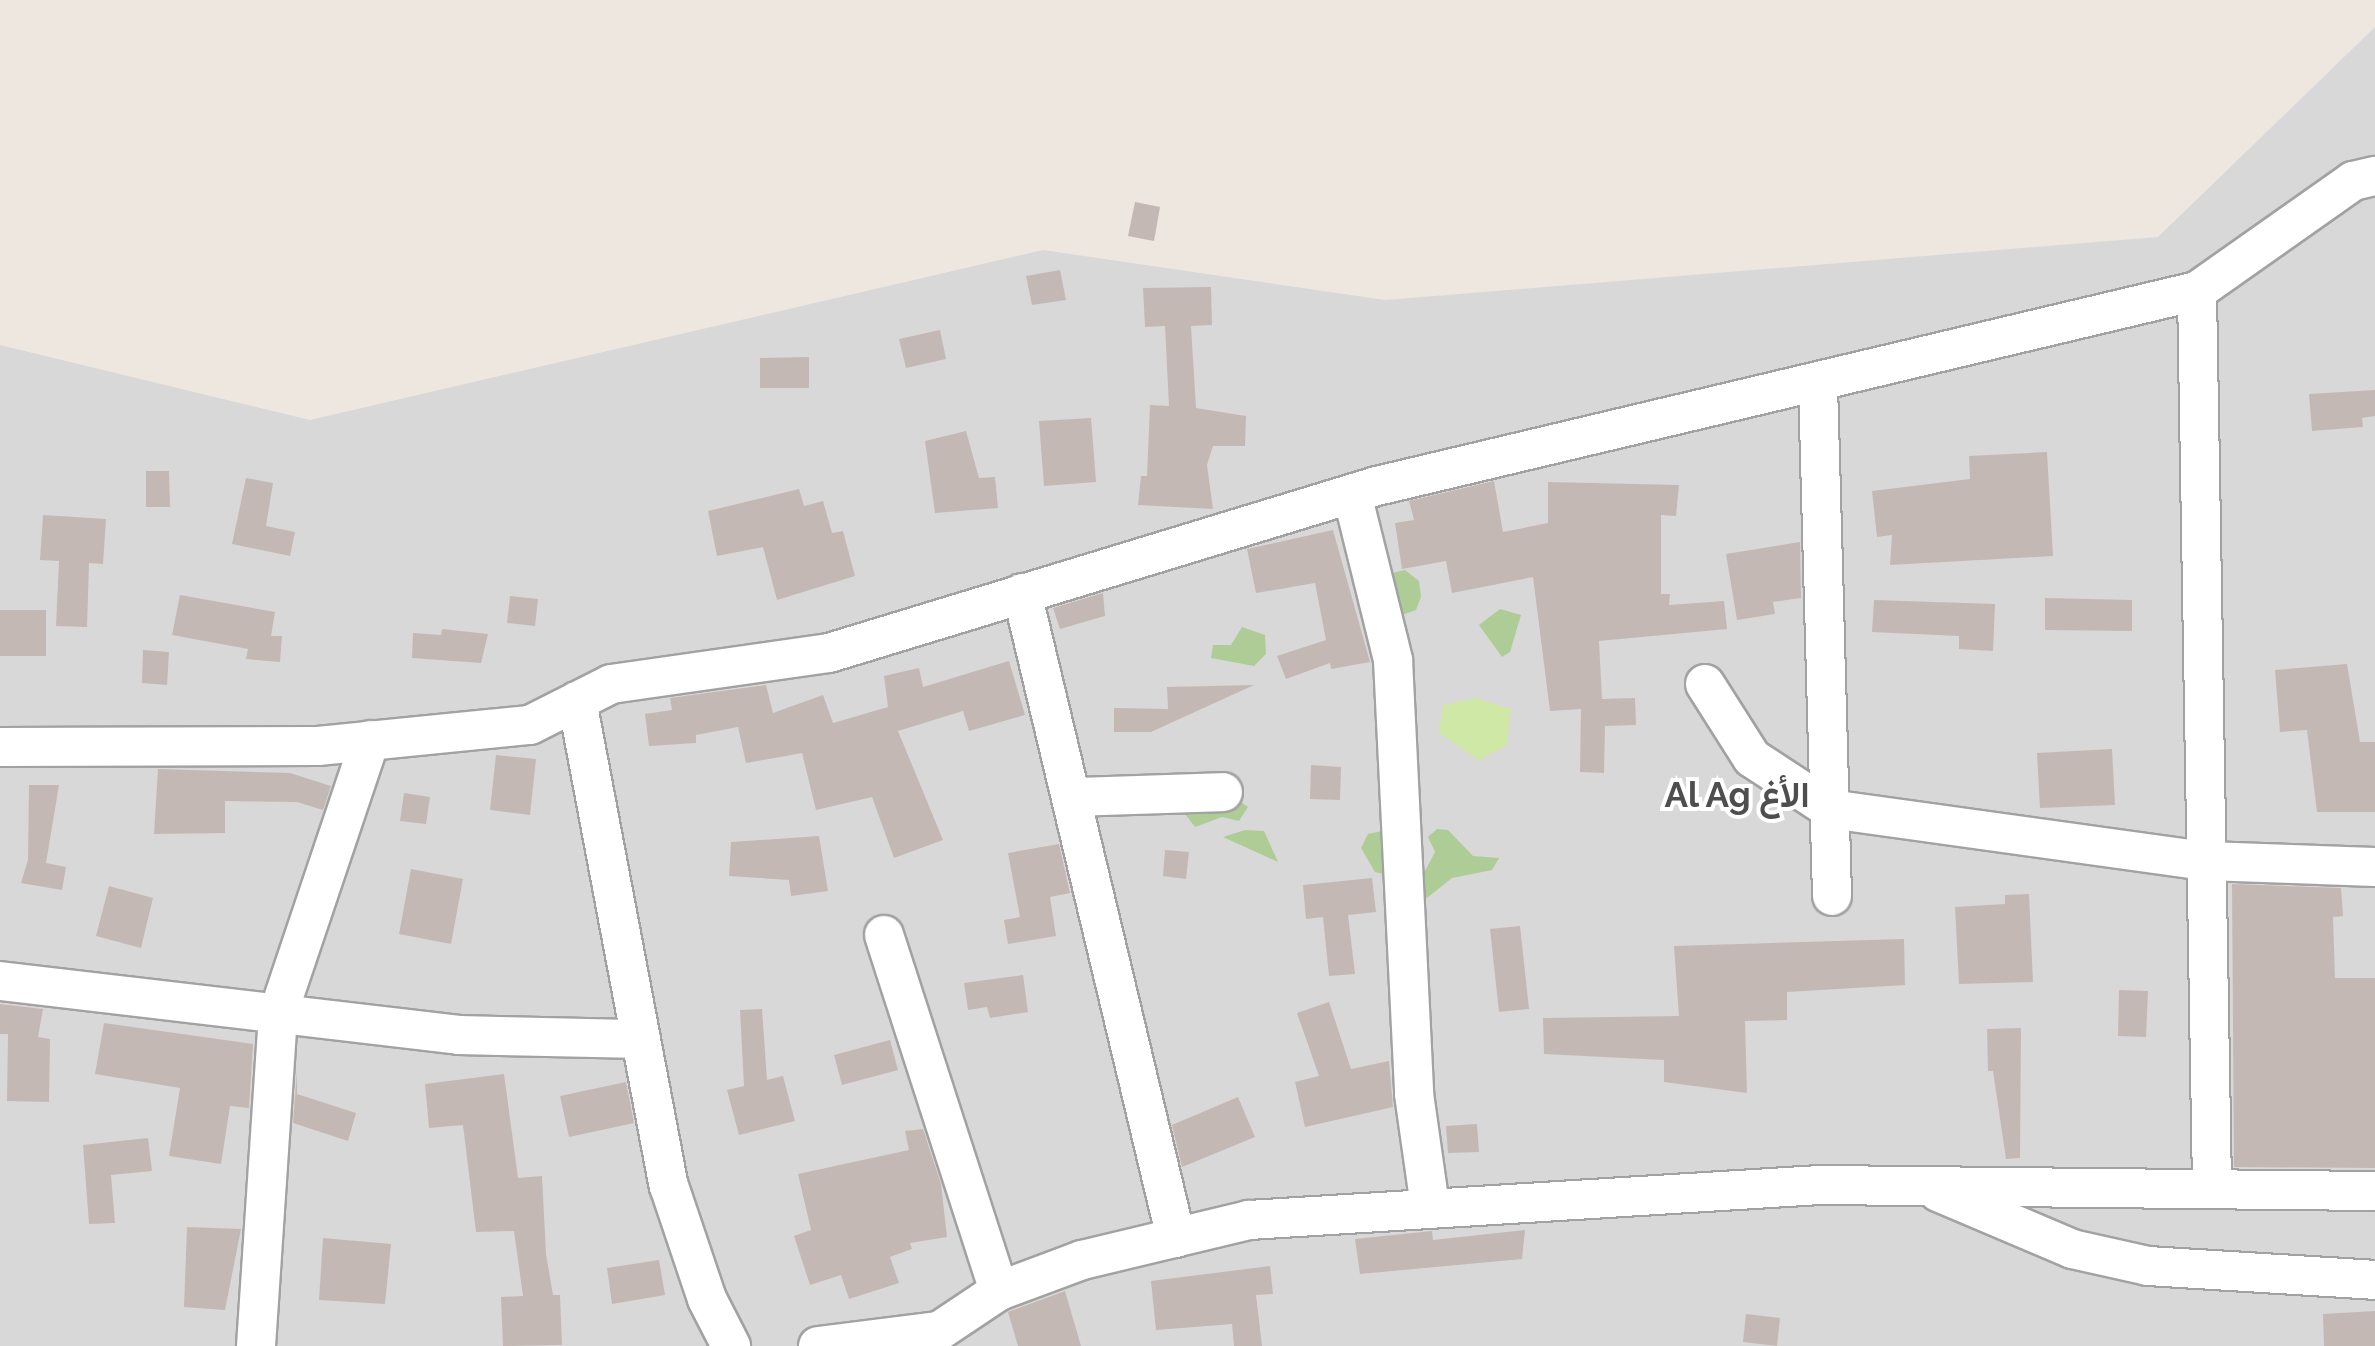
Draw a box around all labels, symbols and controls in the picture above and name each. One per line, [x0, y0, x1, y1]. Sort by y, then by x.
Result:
district label: Al Ag الأغ [1663, 774, 1811, 816]

